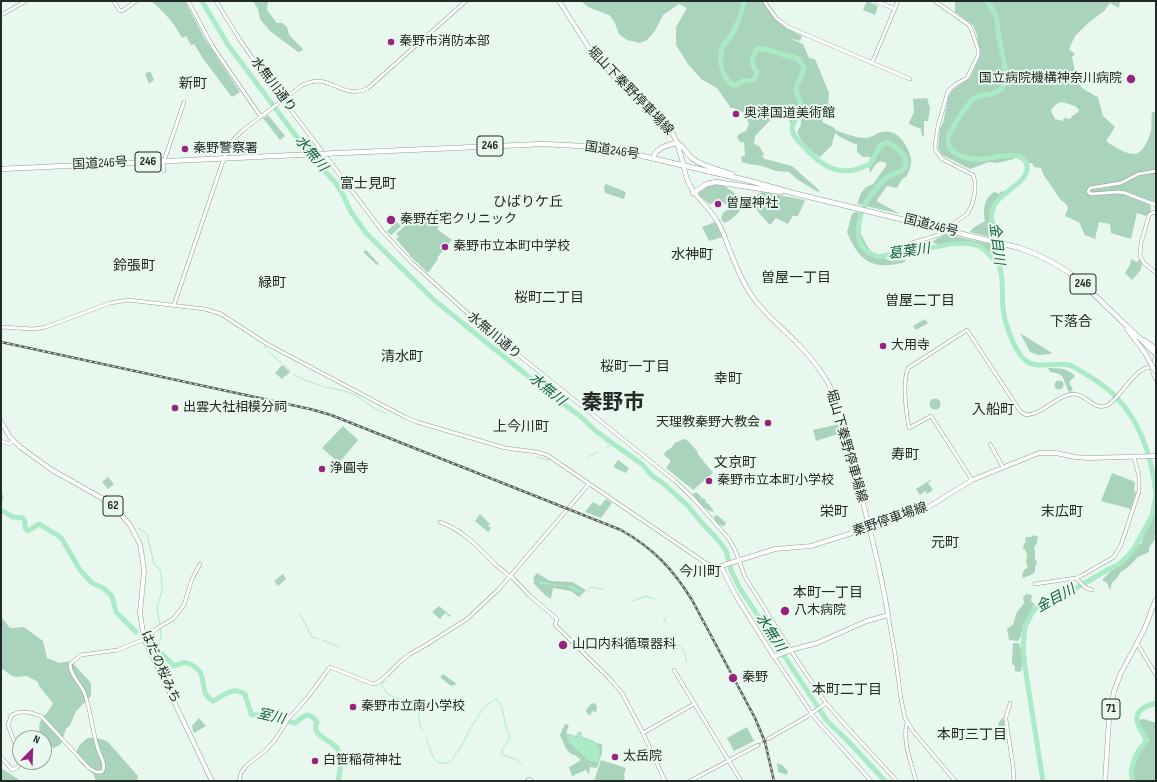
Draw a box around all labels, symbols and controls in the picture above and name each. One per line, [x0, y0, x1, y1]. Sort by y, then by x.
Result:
place label: 秦野市消防本部 [399, 34, 490, 50]
marker: 秦野市消防本部 [386, 37, 396, 47]
street label: 堀山下秦野停車場線 [584, 44, 676, 138]
street label: 水無川通り [247, 54, 299, 116]
place label: 国立病院機構神奈川病院 [979, 71, 1122, 87]
marker: 国立病院機構神奈川病院 [1125, 73, 1137, 85]
district label: 新町 [179, 76, 207, 92]
place label: 奥津国道美術館 [744, 106, 835, 122]
marker: 奥津国道美術館 [731, 109, 741, 119]
water label: 水無川 [291, 133, 331, 175]
road number: 246 [477, 136, 503, 156]
street label: 国道246号 [583, 139, 641, 163]
place label: 秦野警察署 [193, 141, 258, 157]
marker: 秦野警察署 [180, 144, 190, 154]
road number: 246 [135, 152, 161, 172]
street label: 国道246号 [72, 155, 128, 173]
district label: 富士見町 [340, 176, 396, 192]
district label: ひばりケ丘 [493, 194, 563, 210]
place label: 曽屋神社 [726, 196, 778, 212]
marker: 曽屋神社 [713, 199, 723, 209]
place label: 秦野在宅クリニック [400, 212, 517, 228]
street label: 国道246号 [902, 212, 960, 240]
marker: 秦野在宅クリニック [385, 214, 397, 226]
water label: 金目川 [985, 222, 1007, 266]
place label: 秦野市立本町中学校 [453, 239, 570, 255]
water label: 葛葉川 [887, 241, 931, 263]
marker: 秦野市立本町中学校 [440, 242, 450, 252]
district label: 水神町 [671, 247, 713, 263]
district label: 鈴張町 [113, 258, 155, 274]
district label: 曽屋一丁目 [761, 270, 831, 286]
road number: 246 [1070, 274, 1096, 294]
district label: 緑町 [258, 275, 286, 291]
district label: 桜町二丁目 [514, 290, 584, 306]
district label: 曽屋二丁目 [885, 293, 955, 309]
street label: 水無川通り [464, 309, 524, 363]
district label: 下落合 [1050, 314, 1092, 330]
place label: 大用寺 [891, 338, 930, 354]
marker: 大用寺 [878, 341, 888, 351]
district label: 清水町 [381, 349, 423, 365]
district label: 桜町一丁目 [600, 359, 670, 375]
water label: 水無川 [525, 370, 569, 410]
district label: 幸町 [714, 371, 742, 387]
street label: 堀山下秦野停車場線 [822, 388, 870, 504]
district label: 秦野市 [582, 391, 644, 417]
place label: 出雲大社相模分祠 [183, 400, 287, 416]
district label: 入船町 [972, 402, 1014, 418]
marker: 出雲大社相模分祠 [170, 403, 180, 413]
place label: 天理教秦野大教会 [656, 415, 760, 431]
marker: 天理教秦野大教会 [763, 418, 773, 428]
district label: 上今川町 [493, 419, 549, 435]
district label: 寿町 [891, 447, 919, 463]
district label: 文京町 [714, 455, 756, 471]
place label: 浄圓寺 [330, 461, 369, 477]
marker: 浄圓寺 [317, 464, 327, 474]
place label: 秦野市立本町小学校 [717, 473, 834, 489]
marker: 秦野市立本町小学校 [704, 476, 714, 486]
road number: 62 [103, 496, 123, 516]
street label: 秦野停車場線 [851, 500, 929, 540]
district label: 栄町 [820, 504, 848, 520]
district label: 末広町 [1041, 504, 1083, 520]
district label: 元町 [931, 535, 959, 551]
district label: 今川町 [679, 564, 721, 580]
water label: 金目川 [1034, 581, 1078, 617]
district label: 本町一丁目 [793, 585, 863, 601]
place label: 八木病院 [794, 603, 846, 619]
marker: 八木病院 [779, 605, 791, 617]
water label: 水無川 [752, 611, 788, 655]
street label: はだの桜みち [137, 628, 183, 706]
place label: 山口内科循環器科 [572, 637, 676, 653]
marker: 山口内科循環器科 [557, 639, 569, 651]
place label: 秦野 [742, 670, 768, 686]
marker: 秦野 [727, 672, 739, 684]
district label: 本町二丁目 [812, 682, 882, 698]
place label: 秦野市立南小学校 [361, 699, 465, 715]
road number: 71 [1102, 699, 1120, 719]
marker: 秦野市立南小学校 [348, 702, 358, 712]
water label: 室川 [255, 706, 287, 728]
district label: 本町三丁目 [937, 727, 1007, 743]
north arrow [12, 730, 52, 770]
text: N [31, 732, 42, 747]
place label: 太岳院 [623, 749, 662, 765]
marker: 太岳院 [610, 752, 620, 762]
place label: 白笹稲荷神社 [323, 753, 401, 769]
marker: 白笹稲荷神社 [310, 756, 320, 766]

